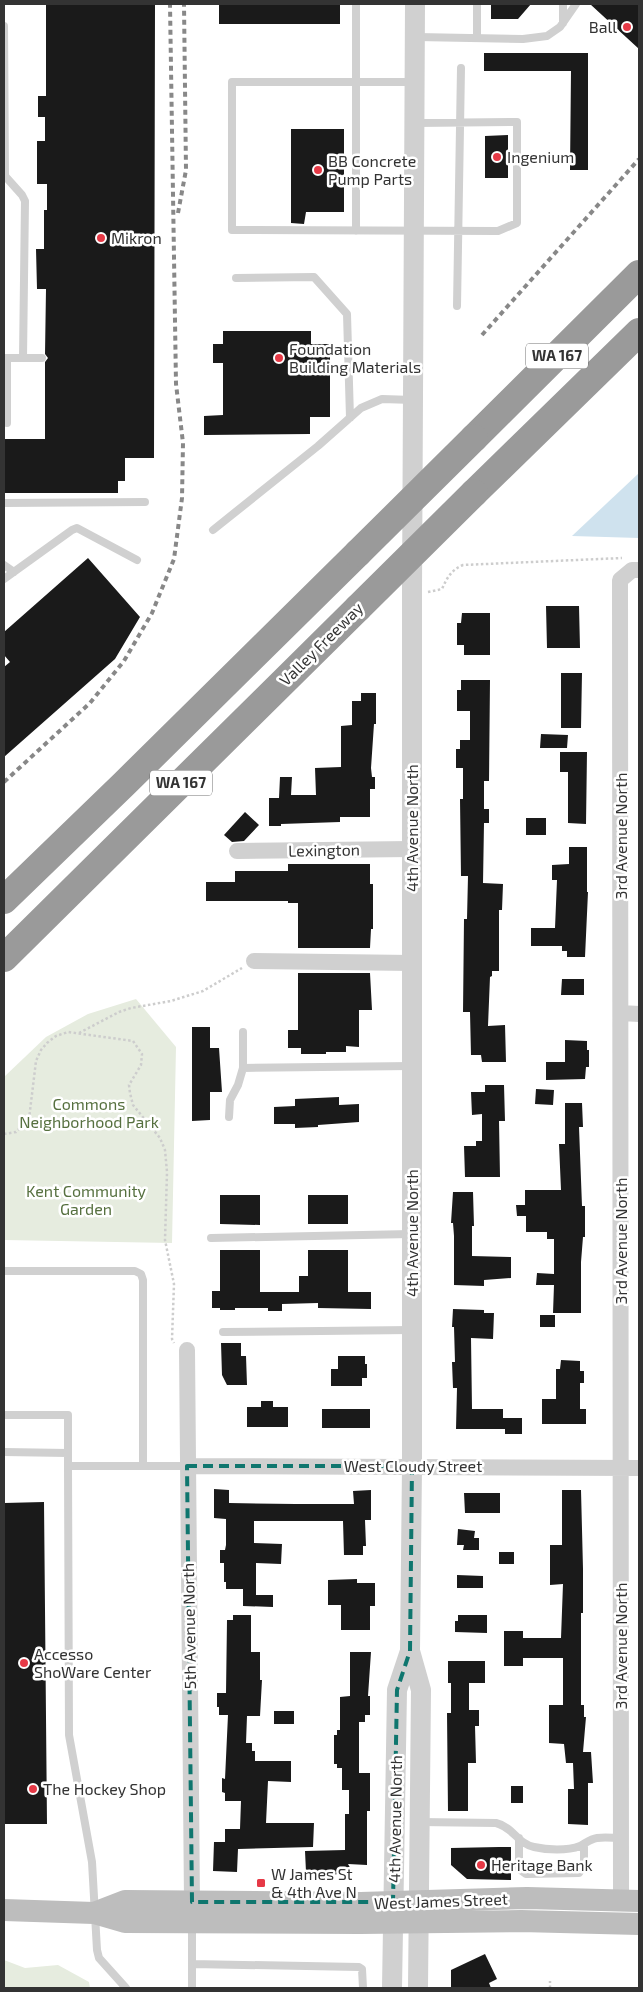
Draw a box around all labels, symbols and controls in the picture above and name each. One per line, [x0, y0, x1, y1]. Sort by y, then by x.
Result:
place label: Ball [589, 17, 617, 36]
marker: Ball [621, 21, 633, 33]
place label: Ingenium [507, 147, 574, 166]
place label: BB Concrete Pump Parts [328, 151, 416, 188]
marker: Ingenium [491, 151, 503, 163]
marker: BB Concrete Pump Parts [312, 164, 324, 176]
place label: Mikron [111, 228, 162, 247]
marker: Mikron [95, 232, 107, 244]
place label: Foundation Building Materials [289, 339, 421, 376]
road number: WA 167 [526, 344, 588, 368]
marker: Foundation Building Materials [273, 352, 285, 364]
street label: Valley Freeway [275, 598, 367, 689]
street label: 4th Avenue North [402, 764, 421, 892]
road number: WA 167 [150, 770, 212, 796]
street label: 3rd Avenue North [611, 773, 630, 899]
street label: Lexington [288, 839, 360, 860]
park label: Commons Neighborhood Park [19, 1094, 159, 1131]
street label: 4th Avenue North [402, 1169, 421, 1297]
street label: 3rd Avenue North [611, 1178, 630, 1304]
park label: Kent Community Garden [26, 1181, 147, 1218]
street label: West Cloudy Street [344, 1456, 482, 1475]
street label: 5th Avenue North [178, 1563, 199, 1689]
street label: 3rd Avenue North [611, 1583, 630, 1709]
place label: Accesso ShoWare Center [34, 1644, 152, 1681]
marker: Accesso ShoWare Center [18, 1657, 30, 1669]
street label: 4th Avenue North [384, 1755, 405, 1883]
place label: The Hockey Shop [43, 1779, 166, 1798]
marker: The Hockey Shop [27, 1783, 39, 1795]
place label: Heritage Bank [491, 1855, 593, 1874]
marker: Heritage Bank [475, 1859, 487, 1871]
place label: W James St & 4th Ave N [271, 1864, 357, 1901]
marker: W James St & 4th Ave N [255, 1877, 267, 1889]
street label: West James Street [374, 1889, 508, 1912]

